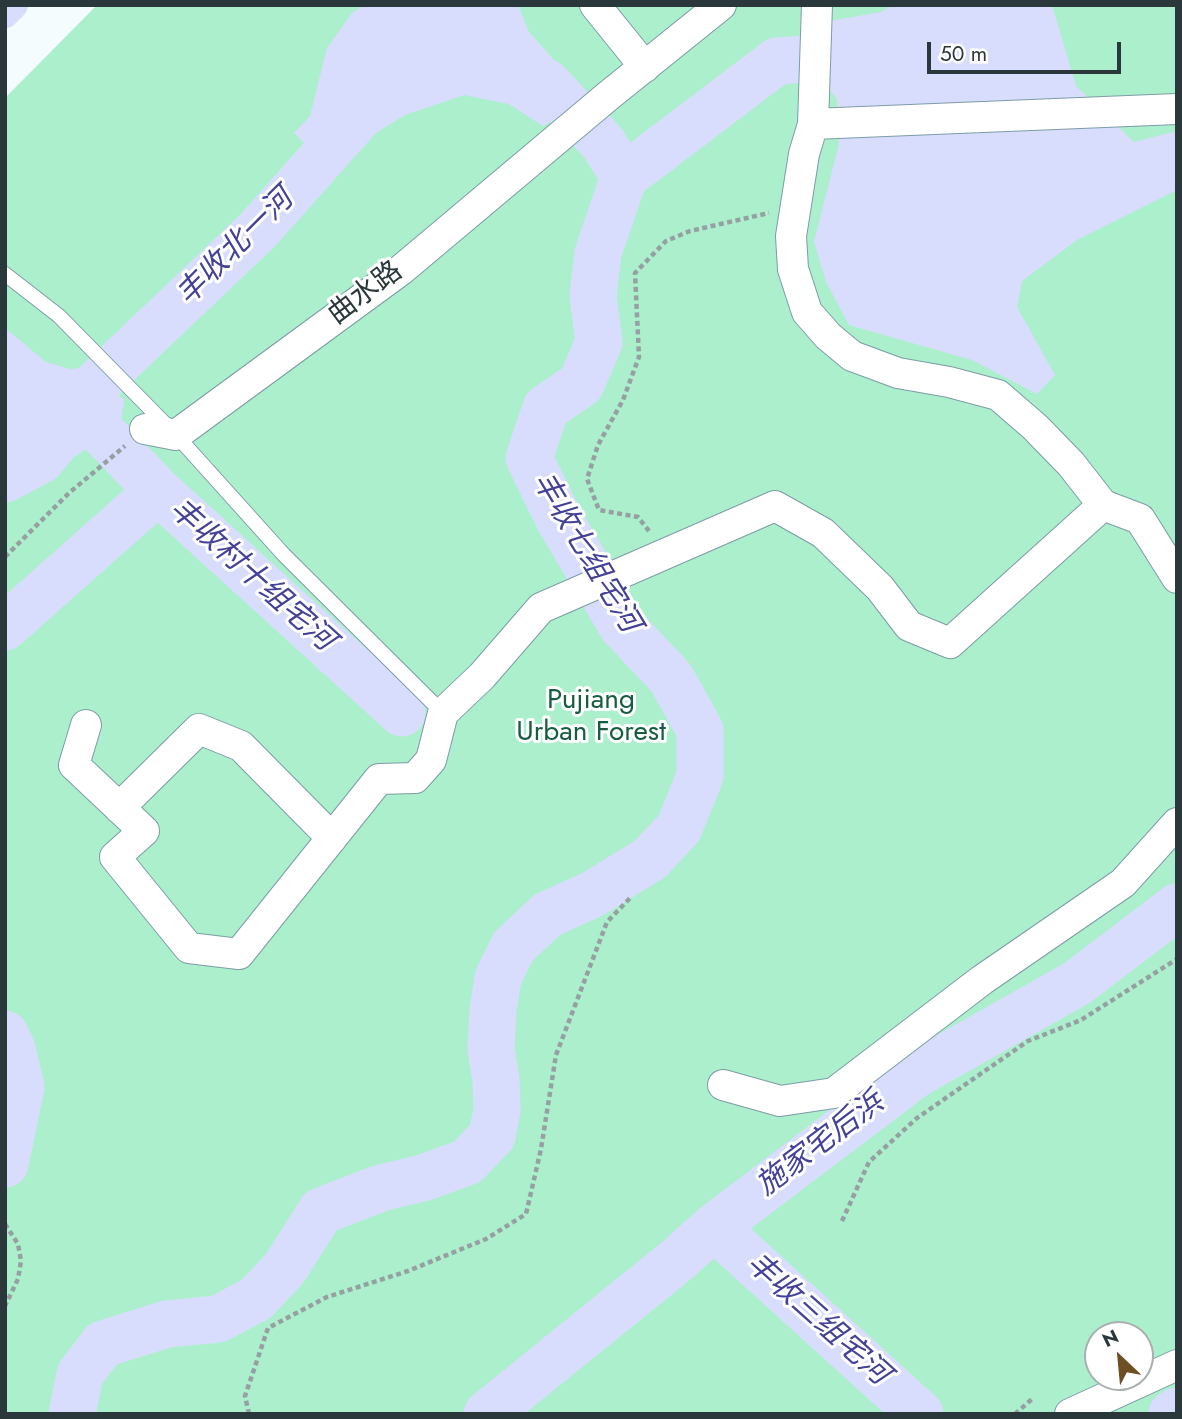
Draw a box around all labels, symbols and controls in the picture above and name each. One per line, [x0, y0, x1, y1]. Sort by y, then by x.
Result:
scale bar [930, 28, 1124, 72]
text: 50 m [940, 39, 987, 69]
water label: 丰收北一河 [170, 182, 302, 314]
street label: 曲水路 [322, 255, 410, 333]
water label: 丰收七组宅河 [523, 467, 647, 639]
water label: 丰收村十组宅河 [161, 492, 341, 660]
park label: Pujiang Urban Forest [516, 684, 666, 750]
water label: 施家宅后浜 [750, 1085, 892, 1205]
water label: 丰收三组宅河 [738, 1246, 896, 1394]
north arrow [1084, 1321, 1154, 1391]
text: N [1098, 1323, 1123, 1354]

